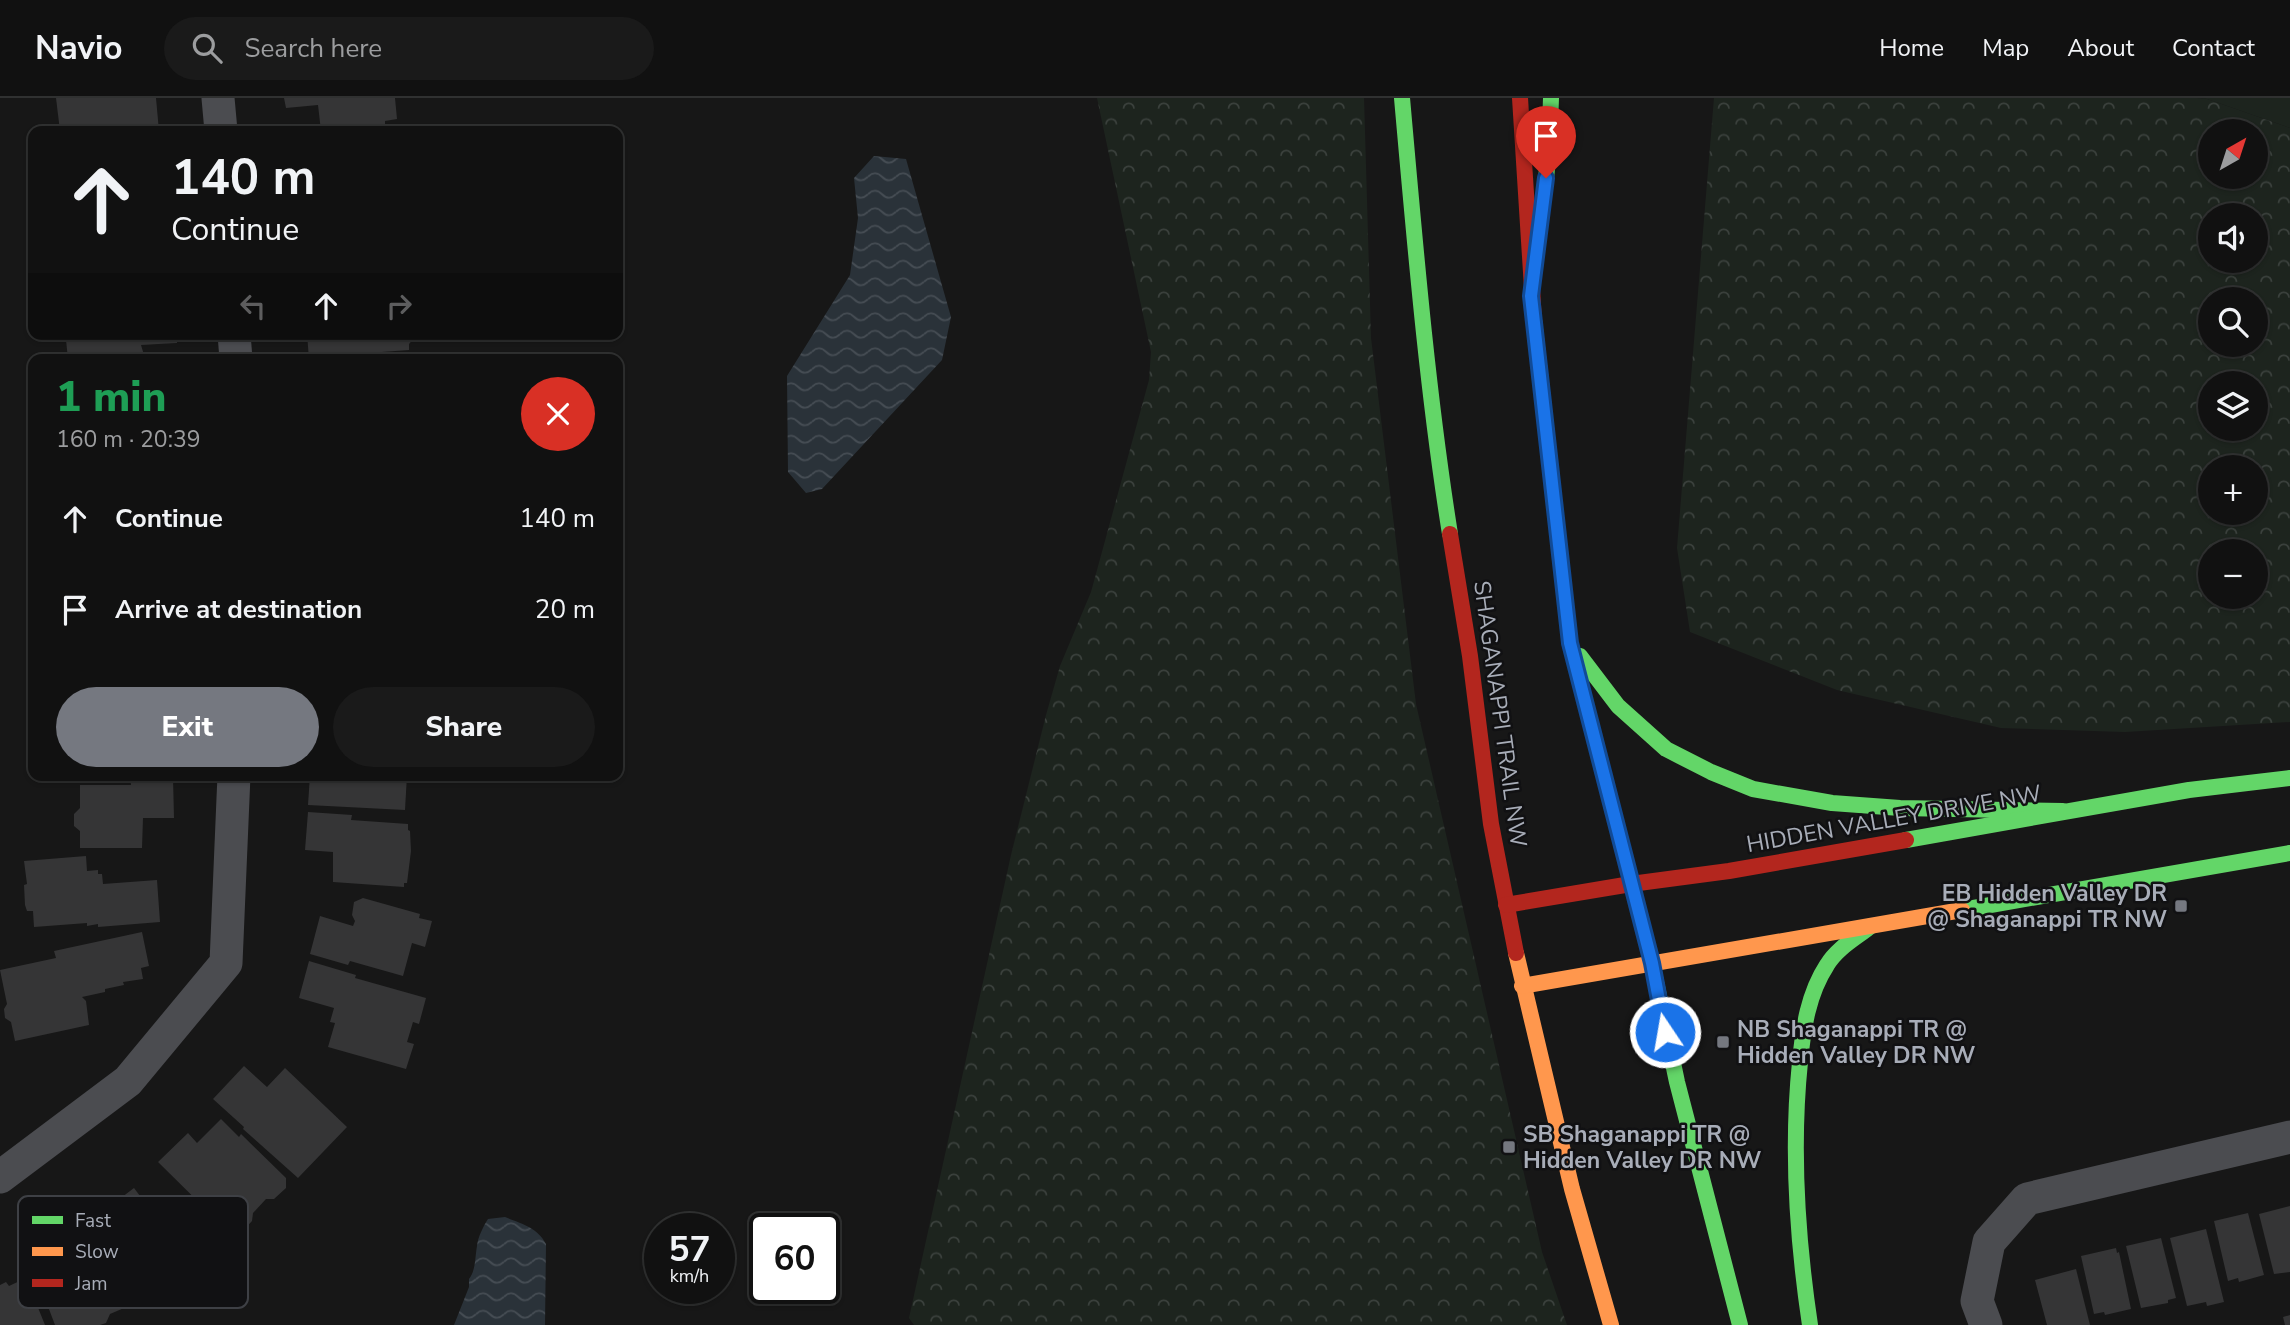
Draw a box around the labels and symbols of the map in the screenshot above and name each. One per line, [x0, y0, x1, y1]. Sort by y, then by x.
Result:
pin [1516, 106, 1576, 178]
north arrow [2198, 119, 2268, 189]
street label: SHAGANAPPI TRAIL NW [1466, 579, 1534, 849]
street label: HIDDEN VALLEY DRIVE NW [1744, 778, 2044, 860]
place label: EB Hidden Valley DR @ Shaganappi TR NW [1927, 878, 2167, 935]
marker: EB Hidden Valley DR @ Shaganappi TR NW [2173, 898, 2189, 914]
position arrow [1628, 995, 1702, 1069]
place label: NB Shaganappi TR @ Hidden Valley DR NW [1737, 1014, 1976, 1071]
marker: NB Shaganappi TR @ Hidden Valley DR NW [1715, 1034, 1731, 1050]
place label: SB Shaganappi TR @ Hidden Valley DR NW [1523, 1119, 1762, 1176]
marker: SB Shaganappi TR @ Hidden Valley DR NW [1501, 1139, 1517, 1155]
legend [18, 1196, 248, 1308]
text: Fast [75, 1208, 111, 1234]
speed limit sign: 60 [749, 1213, 840, 1304]
text: Slow [75, 1239, 119, 1265]
text: Jam [74, 1271, 108, 1297]

